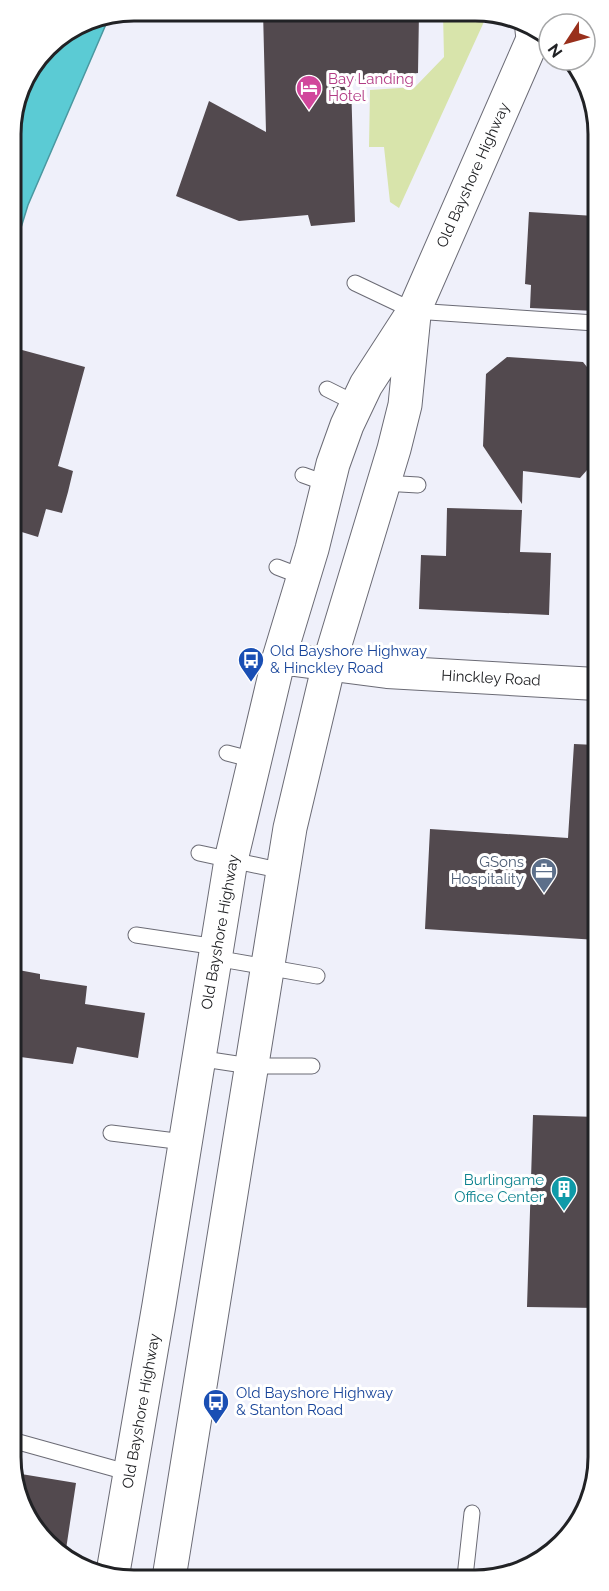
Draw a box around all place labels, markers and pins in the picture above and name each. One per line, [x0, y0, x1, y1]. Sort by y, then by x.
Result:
place label: Bay Landing Hotel [328, 70, 414, 105]
hotel icon: Bay Landing Hotel [294, 73, 324, 111]
place label: Old Bayshore Highway & Hinckley Road [270, 642, 427, 677]
bus stop icon: Old Bayshore Highway & Hinckley Road [236, 645, 266, 683]
place label: GSons Hospitality [451, 853, 524, 888]
office icon: GSons Hospitality [529, 856, 559, 894]
place label: Burlingame Office Center [454, 1171, 545, 1206]
building icon: Burlingame Office Center [549, 1174, 579, 1212]
place label: Old Bayshore Highway & Stanton Road [236, 1384, 393, 1419]
bus stop icon: Old Bayshore Highway & Stanton Road [201, 1387, 231, 1425]

